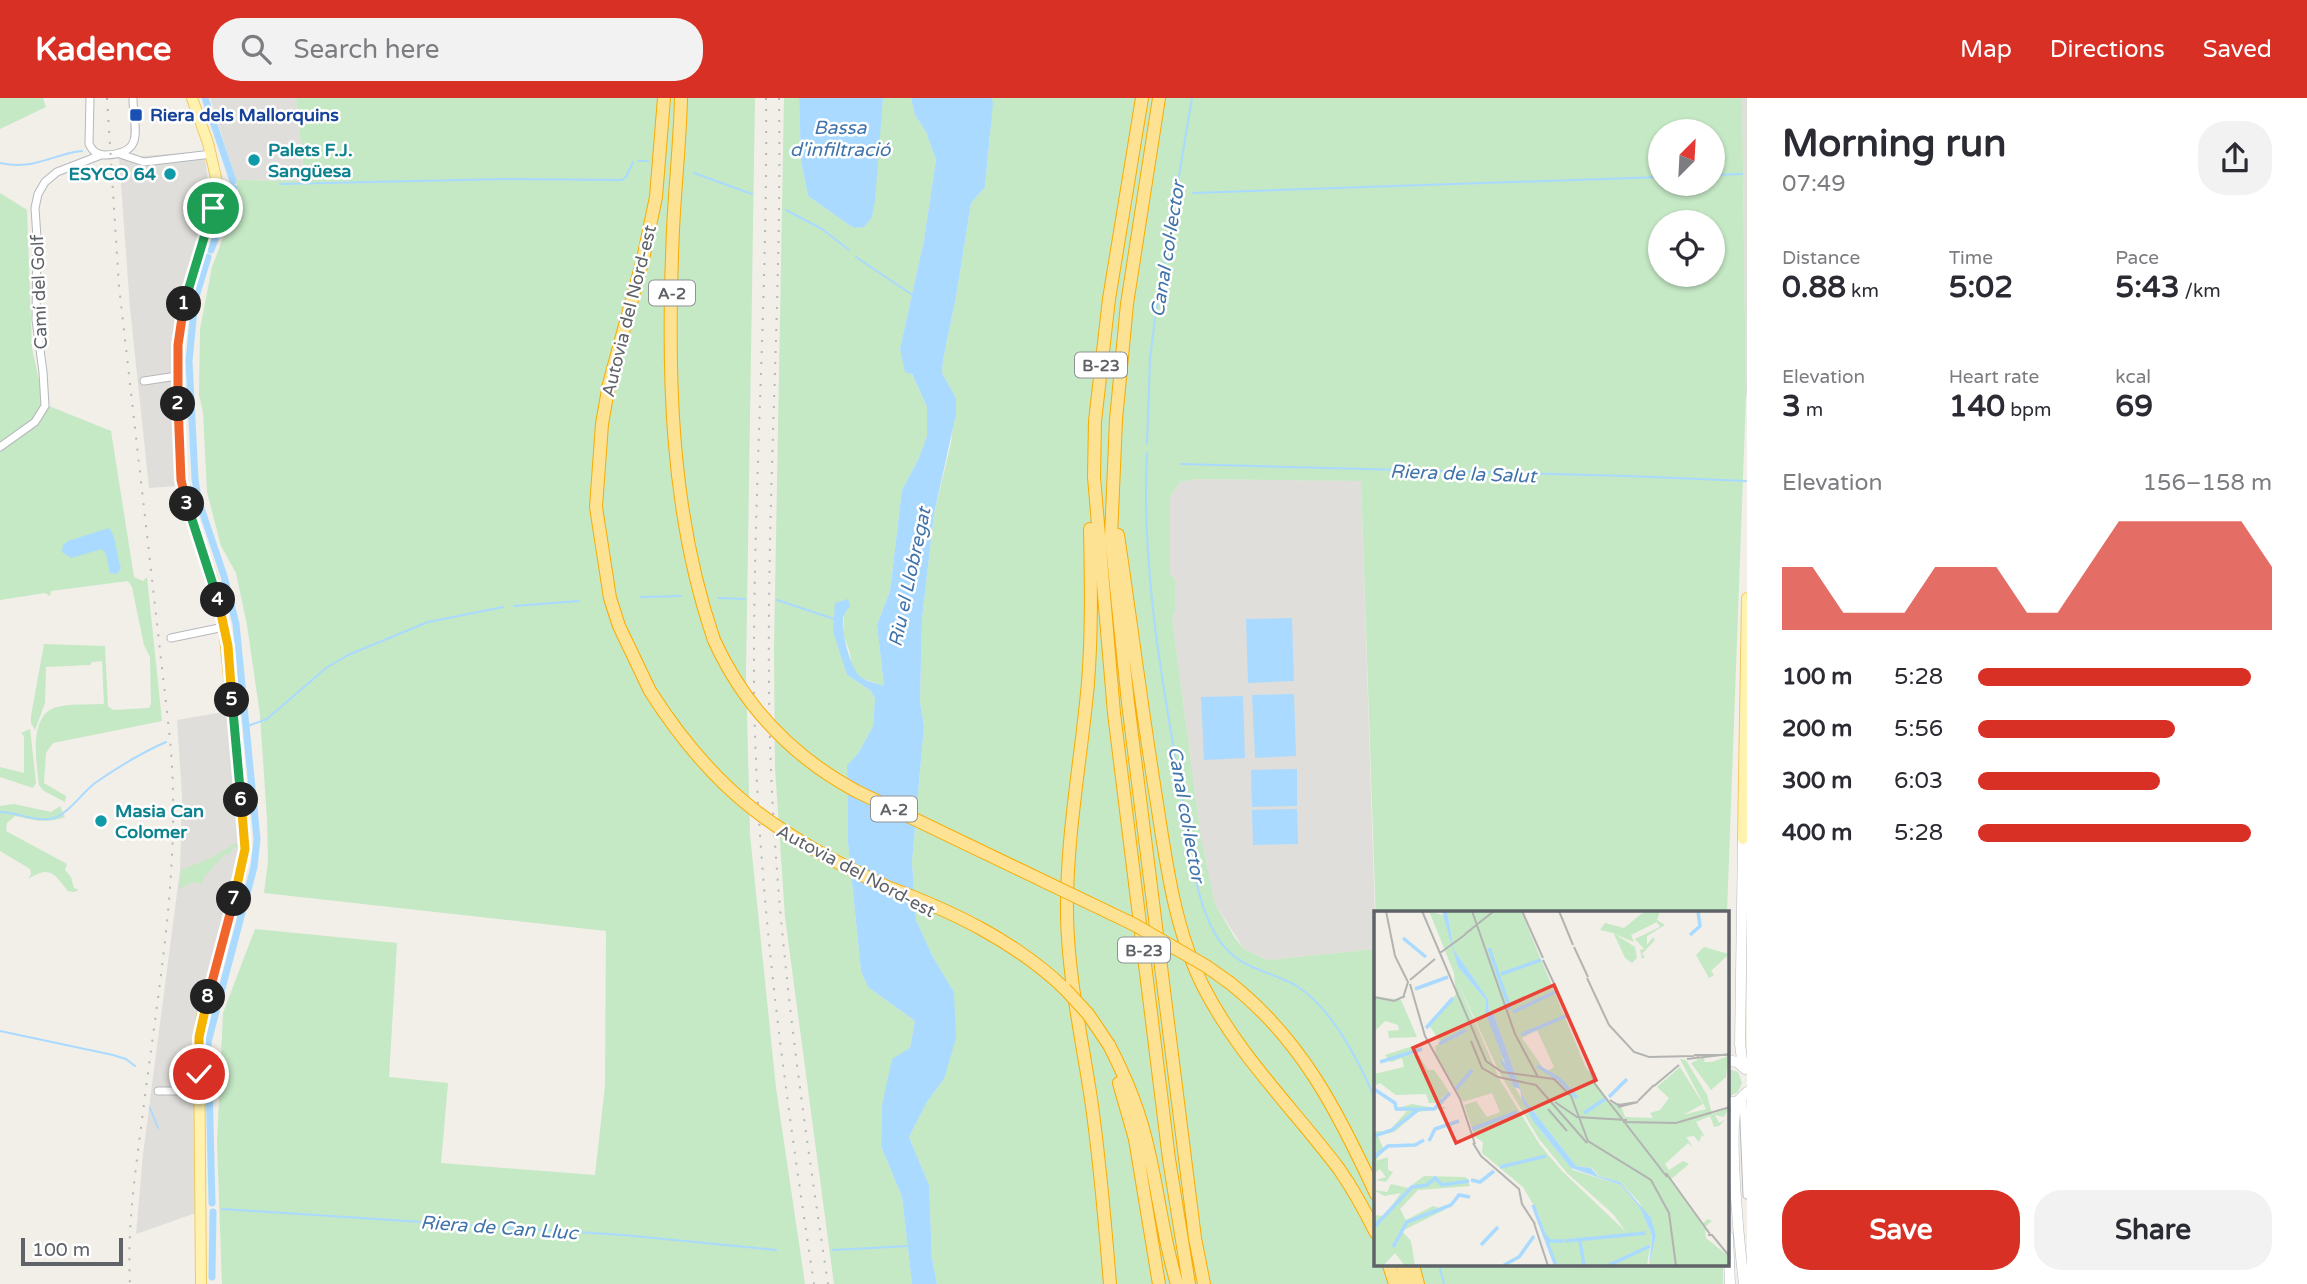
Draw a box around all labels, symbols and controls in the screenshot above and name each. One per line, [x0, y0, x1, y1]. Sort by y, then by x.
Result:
search box [213, 18, 703, 81]
text: Kadence [35, 30, 171, 69]
icon: search [237, 30, 275, 68]
text: Search here [293, 34, 440, 65]
text: Map [1960, 35, 2012, 64]
text: Directions [2050, 35, 2165, 64]
text: Saved [2203, 35, 2272, 64]
place label: Riera dels Mallorquins [150, 104, 339, 126]
marker: Riera dels Mallorquins [128, 107, 144, 123]
water label: Bassa d'infiltració [790, 117, 892, 161]
north arrow [1648, 119, 1726, 196]
map controls [1648, 119, 1725, 287]
text: Morning run [1782, 121, 2006, 167]
button: share [2198, 121, 2272, 195]
place label: Palets F.J. Sangüesa [268, 139, 353, 182]
marker: Palets F.J. Sangüesa [246, 152, 262, 168]
place label: ESYCO 64 [69, 163, 157, 185]
marker: ESYCO 64 [162, 166, 178, 182]
text: 07:49 [1782, 170, 1846, 198]
water label: Canal col·lector [1146, 177, 1190, 319]
pin [183, 178, 243, 238]
icon: arrive [194, 189, 232, 227]
button: locate [1648, 210, 1725, 287]
street label: Autovia del Nord-est [597, 223, 661, 399]
street label: Camí del Golf [26, 234, 52, 350]
text: Distance [1782, 247, 1860, 269]
text: Time [1949, 247, 1993, 269]
text: Pace [2115, 247, 2159, 269]
text: 0.88 [1782, 269, 1846, 306]
text: 5:02 [1949, 269, 2013, 306]
text: 5:43 [2115, 269, 2180, 306]
road number: A-2 [649, 280, 695, 306]
text: km [1846, 280, 1879, 302]
text: /km [2180, 280, 2221, 302]
pin: 1 [166, 286, 202, 322]
text: 1 [178, 292, 189, 314]
road number: B-23 [1075, 353, 1127, 378]
text: Elevation [1782, 366, 1865, 388]
text: Heart rate [1949, 366, 2039, 388]
text: kcal [2115, 366, 2151, 388]
pin: 2 [160, 386, 196, 422]
text: 3 [1782, 388, 1801, 425]
text: 140 [1949, 388, 2005, 425]
text: 69 [2115, 388, 2153, 425]
text: 2 [172, 392, 183, 414]
text: m [1801, 399, 1823, 421]
text: bpm [2005, 399, 2052, 421]
water label: Riera de la Salut [1390, 460, 1539, 488]
text: Elevation [1782, 469, 1883, 497]
text: 156–158 m [2143, 469, 2272, 497]
pin: 3 [170, 486, 204, 522]
text: 3 [181, 492, 192, 514]
water label: Riu el Llobregat [884, 503, 936, 649]
pin: 4 [200, 582, 235, 618]
text: 4 [212, 588, 223, 610]
text: 100 m [1782, 663, 1852, 691]
text: 5:28 [1894, 663, 1943, 691]
pin: 5 [215, 682, 250, 718]
text: 5 [226, 688, 237, 710]
text: 200 m [1782, 715, 1852, 743]
text: 5:56 [1894, 715, 1943, 743]
water label: Canal col·lector [1163, 745, 1209, 886]
text: 300 m [1782, 767, 1852, 795]
text: 6:03 [1894, 767, 1943, 795]
pin: 6 [224, 782, 258, 818]
text: 6 [235, 788, 246, 810]
road number: A-2 [871, 796, 917, 822]
place label: Masia Can Colomer [115, 800, 204, 843]
marker: Masia Can Colomer [93, 813, 109, 829]
text: 400 m [1782, 819, 1852, 847]
text: 5:28 [1894, 819, 1943, 847]
street label: Autovia del Nord-est [773, 820, 939, 922]
pin: 7 [216, 882, 252, 916]
text: 7 [228, 887, 239, 909]
inset map [1374, 911, 1730, 1266]
road number: B-23 [1118, 937, 1170, 962]
pin: 8 [190, 979, 226, 1014]
text: 8 [202, 985, 213, 1007]
pin [169, 1044, 229, 1104]
icon: check [180, 1055, 218, 1093]
button: Save [1782, 1190, 2020, 1270]
button: Share [2034, 1190, 2272, 1270]
water label: Riera de Can Lluc [420, 1212, 580, 1245]
scale bar [21, 1235, 122, 1267]
text: 100 m [32, 1239, 90, 1261]

